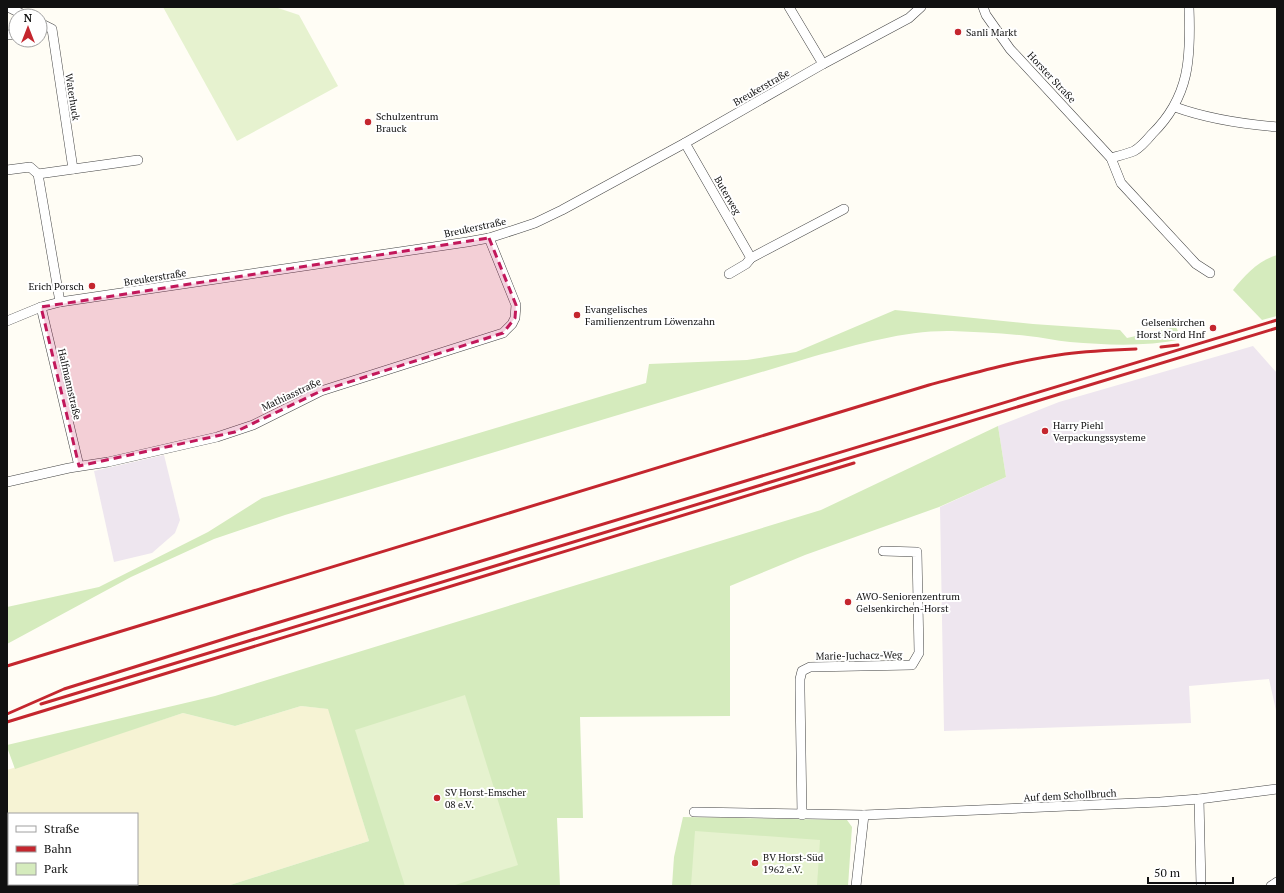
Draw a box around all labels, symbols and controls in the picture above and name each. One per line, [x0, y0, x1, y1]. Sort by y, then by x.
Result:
north arrow [8, 8, 48, 48]
text: N [24, 11, 33, 25]
place label: Sanli Markt [966, 26, 1018, 39]
marker: Sanli Markt [953, 27, 963, 37]
street label: Horster Straße [1025, 49, 1079, 106]
street label: Breukerstraße [731, 66, 792, 109]
street label: Waterhuck [62, 72, 83, 123]
place label: Schulzentrum Brauck [376, 110, 439, 135]
marker: Schulzentrum Brauck [363, 117, 373, 127]
street label: Buterweg [711, 174, 744, 217]
street label: Breukerstraße [443, 215, 507, 240]
street label: Breukerstraße [123, 266, 187, 289]
place label: Erich Porsch [28, 280, 84, 293]
marker: Erich Porsch [87, 281, 97, 291]
place label: Evangelisches Familienzentrum Löwenzahn [585, 303, 715, 328]
marker: Evangelisches Familienzentrum Löwenzahn [572, 310, 582, 320]
place label: Gelsenkirchen Horst Nord Hnf [1137, 316, 1206, 341]
marker: Gelsenkirchen Horst Nord Hnf [1208, 323, 1218, 333]
street label: Halfmannstraße [55, 347, 84, 421]
street label: Mathiasstraße [259, 375, 323, 414]
place label: Harry Piehl Verpackungssysteme [1053, 419, 1146, 444]
marker: Harry Piehl Verpackungssysteme [1040, 426, 1050, 436]
place label: AWO-Seniorenzentrum Gelsenkirchen-Horst [856, 590, 960, 615]
marker: AWO-Seniorenzentrum Gelsenkirchen-Horst [843, 597, 853, 607]
street label: Marie-Juchacz-Weg [816, 648, 903, 663]
place label: SV Horst-Emscher 08 e.V. [445, 786, 526, 811]
street label: Auf dem Schollbruch [1023, 787, 1117, 804]
marker: SV Horst-Emscher 08 e.V. [432, 793, 442, 803]
legend [8, 813, 138, 885]
text: Straße [44, 821, 79, 836]
text: Bahn [44, 841, 72, 856]
place label: BV Horst-Süd 1962 e.V. [763, 851, 824, 876]
marker: BV Horst-Süd 1962 e.V. [750, 858, 760, 868]
scale bar [1148, 859, 1233, 885]
text: Park [44, 861, 69, 876]
text: 50 m [1154, 865, 1181, 880]

